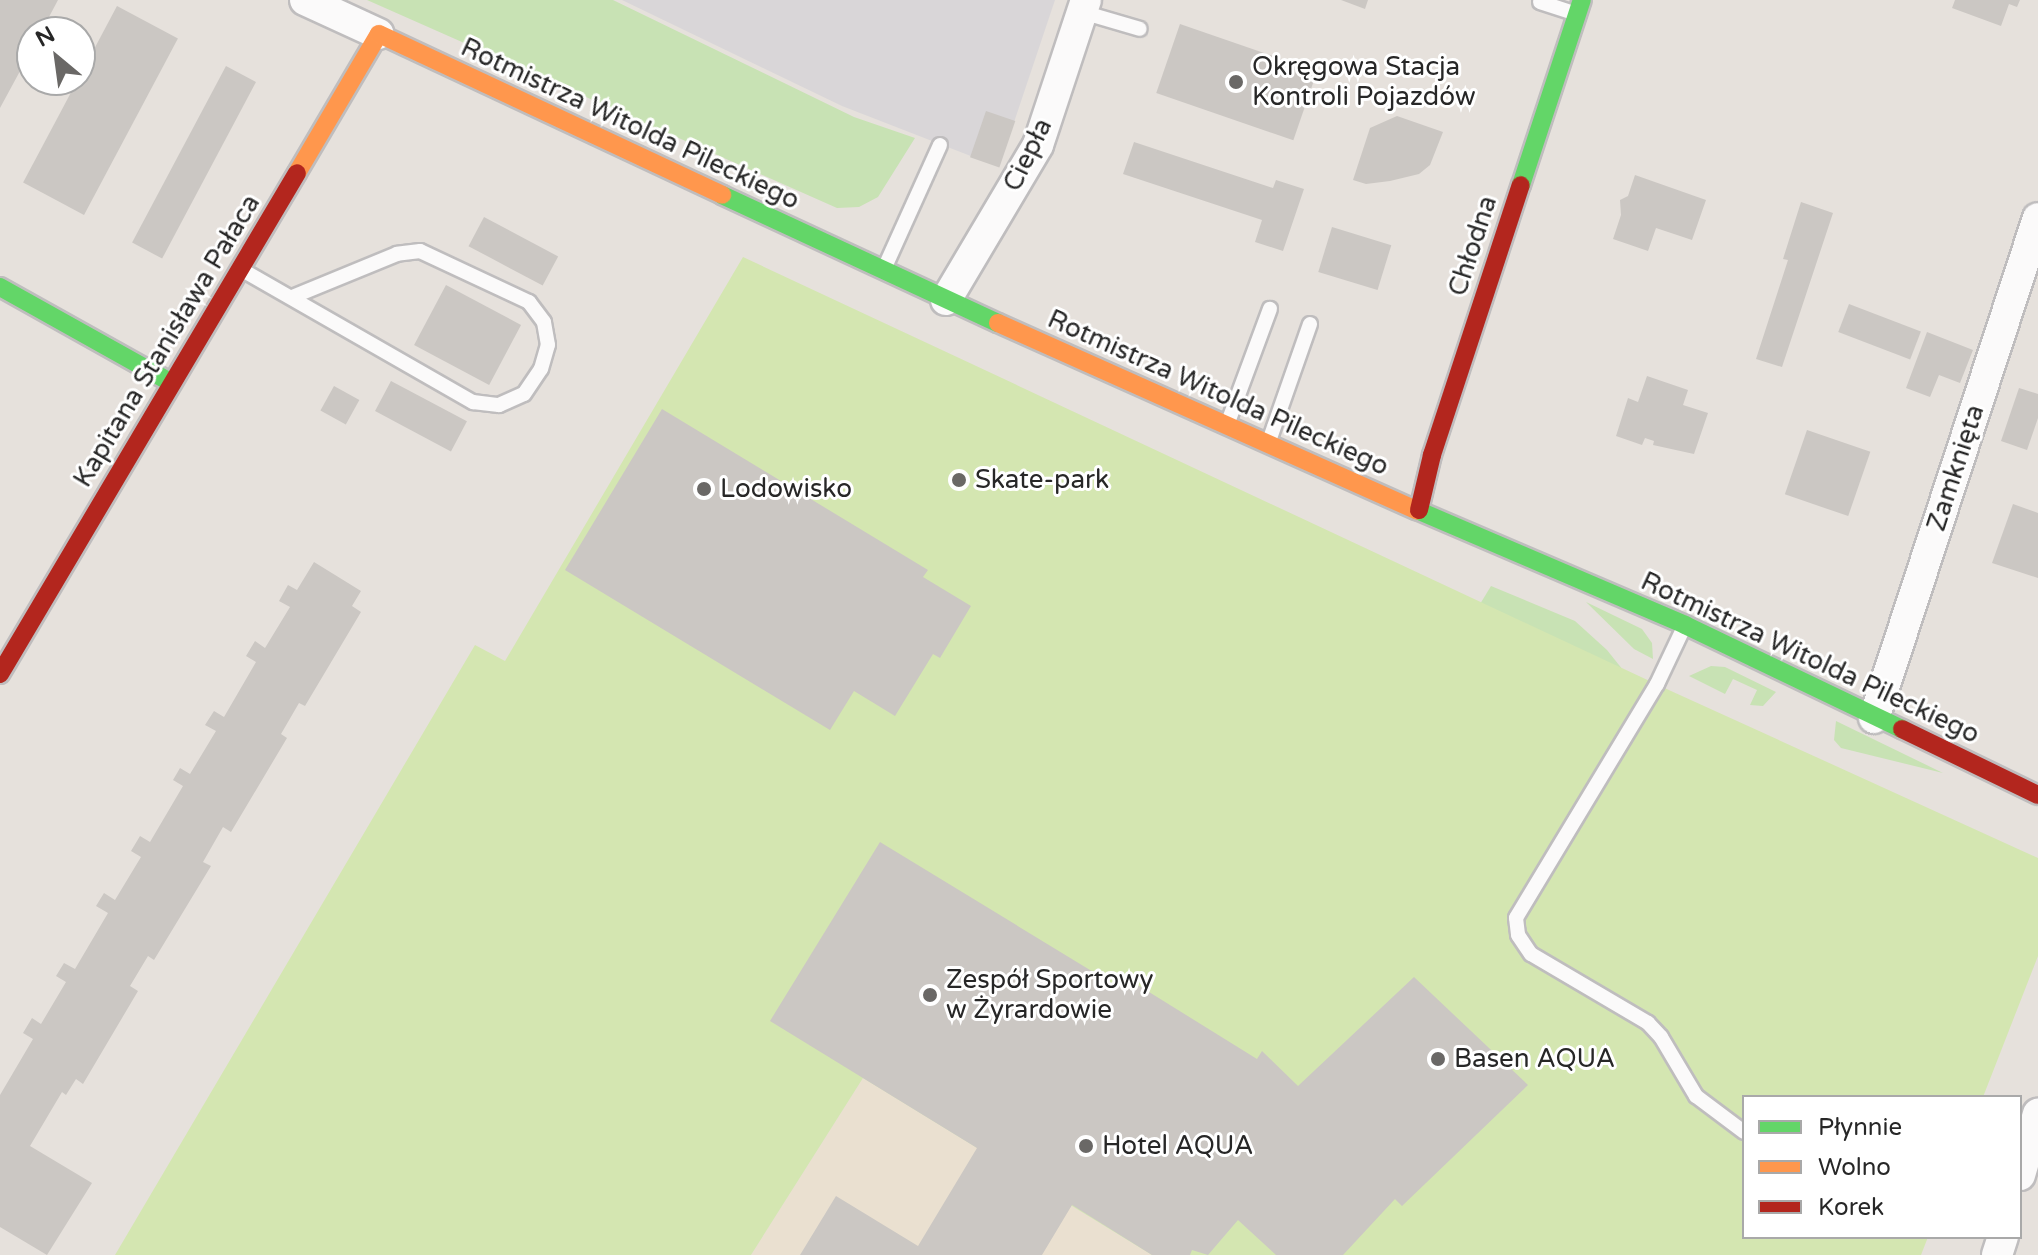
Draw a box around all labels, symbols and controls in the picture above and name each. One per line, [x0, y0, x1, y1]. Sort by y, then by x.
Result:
north arrow [16, 16, 96, 96]
text: N [31, 21, 59, 52]
street label: Rotmistrza Witolda Pileckiego [456, 32, 804, 216]
place label: Okręgowa Stacja Kontroli Pojazdów [1252, 51, 1475, 112]
marker: Okręgowa Stacja Kontroli Pojazdów [1227, 73, 1245, 91]
street label: Ciepła [997, 114, 1059, 196]
street label: Kapitana Stanisława Pałaca [67, 189, 267, 493]
street label: Chłodna [1442, 192, 1504, 300]
street label: Rotmistrza Witolda Pileckiego [1043, 304, 1393, 482]
street label: Zamknięta [1921, 401, 1991, 535]
place label: Skate-park [975, 464, 1109, 496]
marker: Skate-park [950, 471, 968, 489]
place label: Lodowisko [720, 473, 852, 505]
marker: Lodowisko [695, 480, 713, 498]
street label: Rotmistrza Witolda Pileckiego [1636, 566, 1984, 750]
place label: Zespół Sportowy w Żyrardowie [946, 964, 1153, 1026]
marker: Zespół Sportowy w Żyrardowie [921, 986, 939, 1004]
place label: Basen AQUA [1454, 1043, 1615, 1075]
marker: Basen AQUA [1429, 1050, 1447, 1068]
legend [1742, 1095, 2022, 1239]
text: Płynnie [1818, 1113, 1902, 1142]
place label: Hotel AQUA [1102, 1130, 1253, 1162]
marker: Hotel AQUA [1077, 1137, 1095, 1155]
text: Wolno [1818, 1153, 1891, 1182]
text: Korek [1818, 1193, 1884, 1222]

